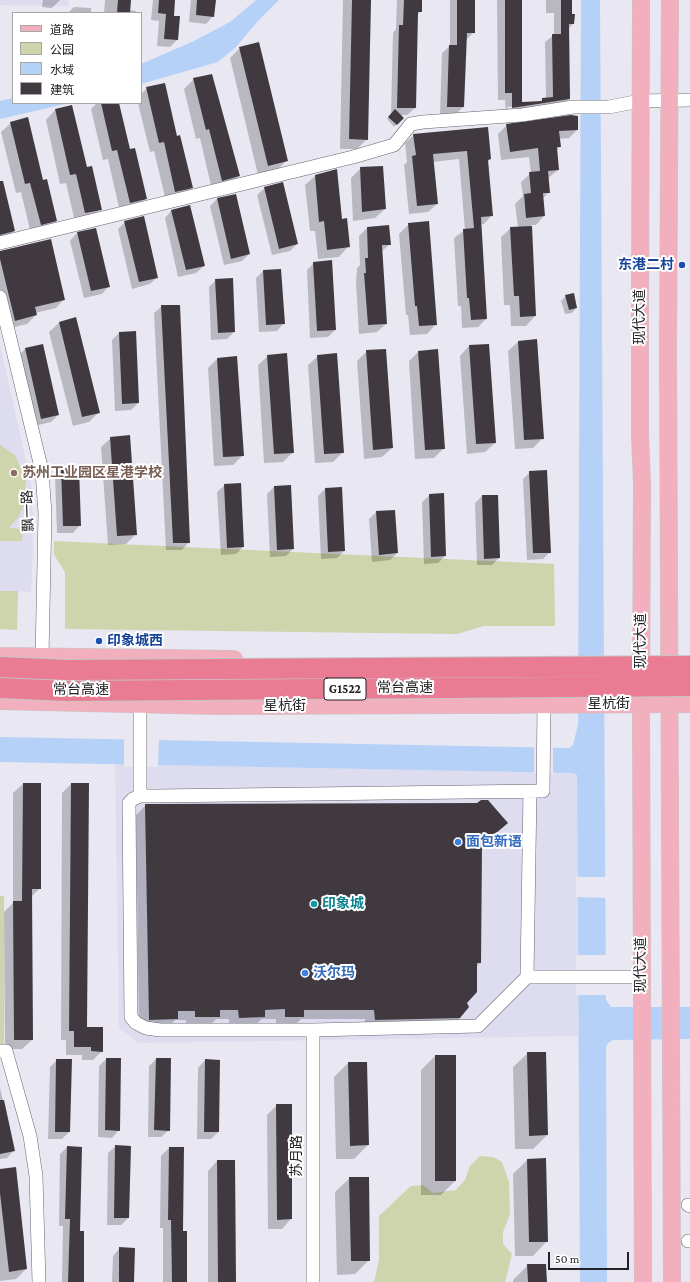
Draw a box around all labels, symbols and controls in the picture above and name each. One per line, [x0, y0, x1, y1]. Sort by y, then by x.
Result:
legend [12, 12, 142, 104]
text: 道路 [50, 23, 74, 37]
text: 公园 [50, 43, 74, 57]
text: 水域 [50, 63, 74, 77]
text: 建筑 [50, 83, 74, 97]
place label: 东港二村 [618, 257, 674, 273]
marker: 东港二村 [677, 260, 687, 270]
street label: 现代大道 [632, 289, 648, 345]
place label: 苏州工业园区星港学校 [22, 465, 162, 481]
marker: 苏州工业园区星港学校 [9, 468, 19, 478]
street label: 飘一路 [19, 490, 37, 532]
street label: 现代大道 [633, 613, 649, 669]
place label: 印象城西 [107, 633, 163, 649]
marker: 印象城西 [94, 636, 104, 646]
road number: G1522 [324, 678, 366, 700]
street label: 常台高速 [377, 680, 433, 696]
street label: 常台高速 [53, 682, 109, 698]
street label: 星杭街 [588, 696, 630, 712]
street label: 星杭街 [264, 698, 306, 714]
place label: 面包新语 [466, 834, 522, 850]
marker: 面包新语 [453, 837, 463, 847]
place label: 印象城 [322, 896, 364, 912]
marker: 印象城 [309, 899, 319, 909]
street label: 现代大道 [633, 937, 649, 993]
place label: 沃尔玛 [313, 965, 355, 981]
marker: 沃尔玛 [300, 968, 310, 978]
street label: 苏月路 [289, 1135, 305, 1177]
scale bar [550, 1244, 631, 1270]
text: 50 m [555, 1252, 579, 1266]

